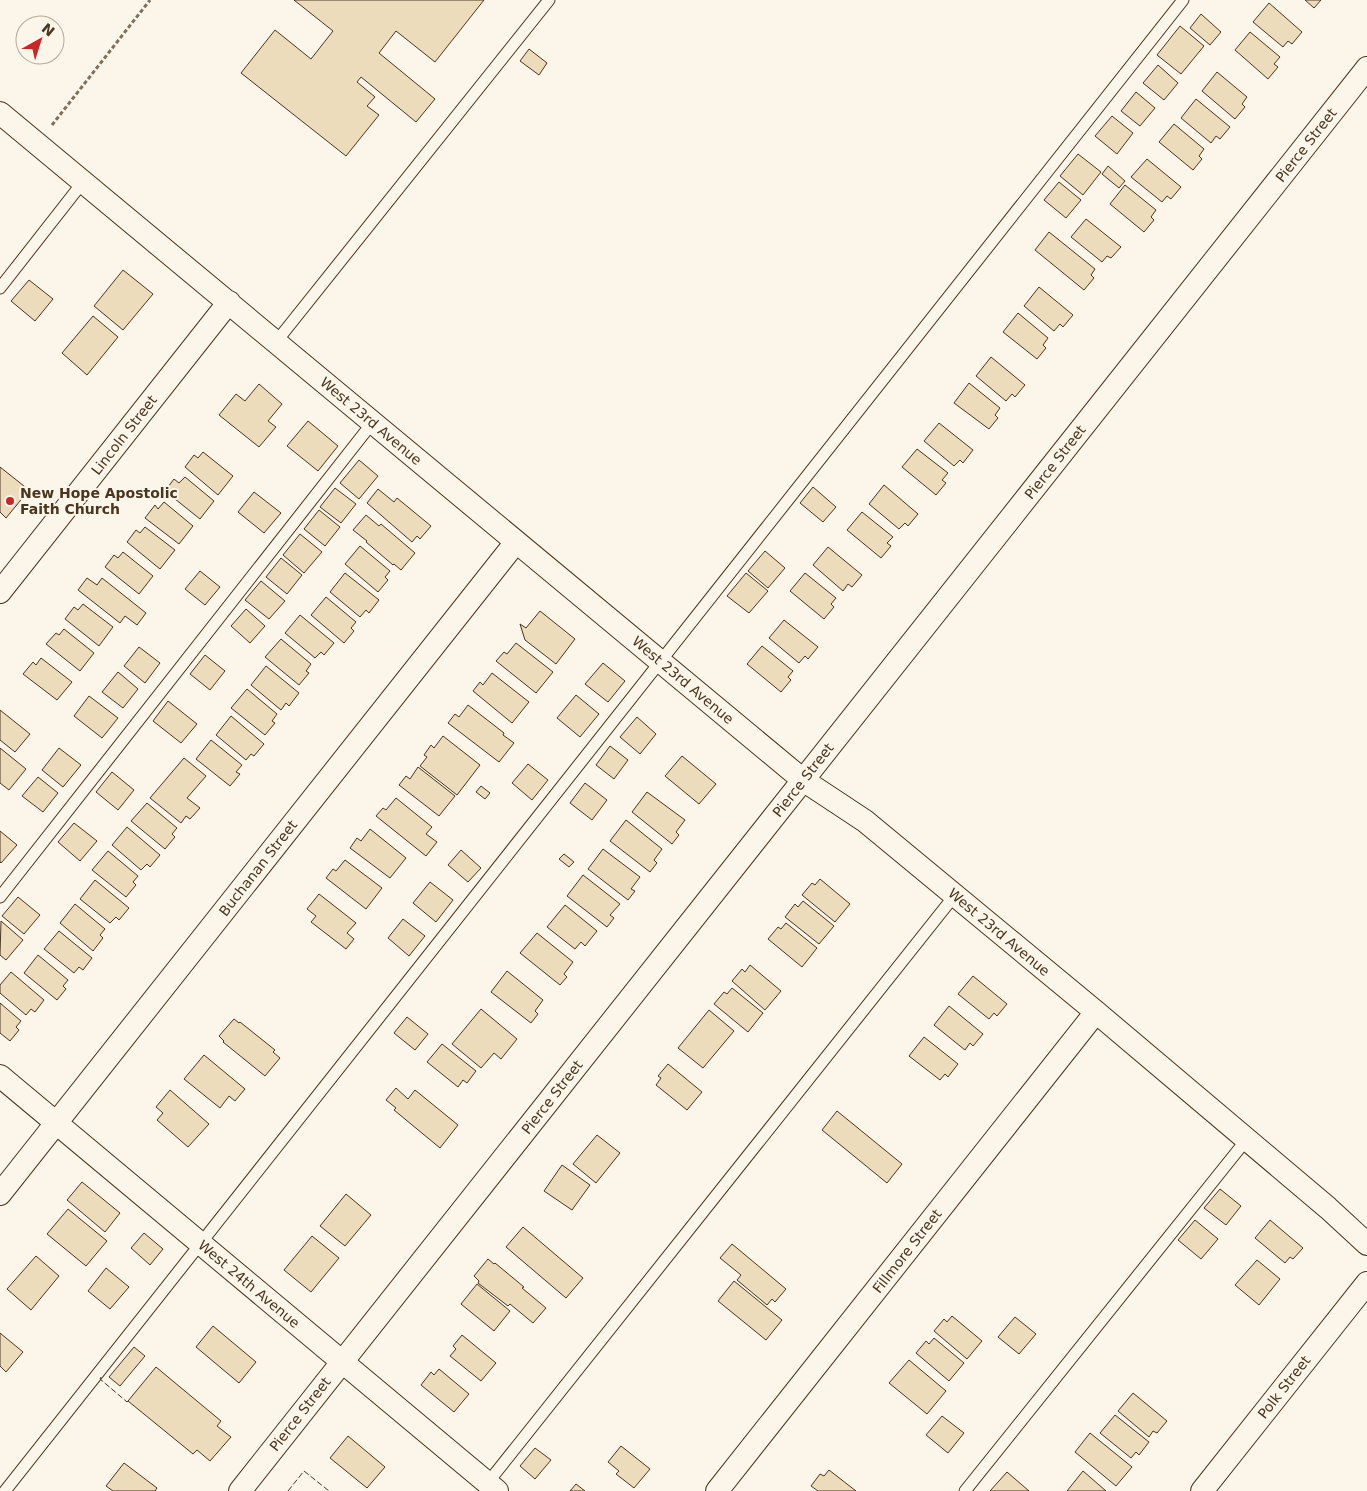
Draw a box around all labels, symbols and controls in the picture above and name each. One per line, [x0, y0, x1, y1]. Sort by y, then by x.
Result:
north arrow [15, 15, 65, 65]
text: N [39, 20, 58, 40]
street label: Pierce Street [1272, 104, 1340, 185]
street label: West 23rd Avenue [317, 374, 425, 468]
street label: Lincoln Street [88, 392, 160, 478]
street label: Pierce Street [1021, 421, 1089, 502]
place label: New Hope Apostolic Faith Church [20, 485, 178, 517]
marker: New Hope Apostolic Faith Church [4, 495, 16, 507]
street label: West 23rd Avenue [629, 633, 737, 727]
street label: Pierce Street [769, 739, 837, 820]
street label: Buchanan Street [216, 817, 301, 919]
street label: West 23rd Avenue [945, 885, 1053, 979]
street label: Pierce Street [518, 1056, 586, 1137]
street label: Fillmore Street [869, 1206, 945, 1296]
street label: West 24th Avenue [195, 1237, 303, 1331]
street label: Polk Street [1254, 1352, 1314, 1422]
street label: Pierce Street [266, 1373, 334, 1454]

